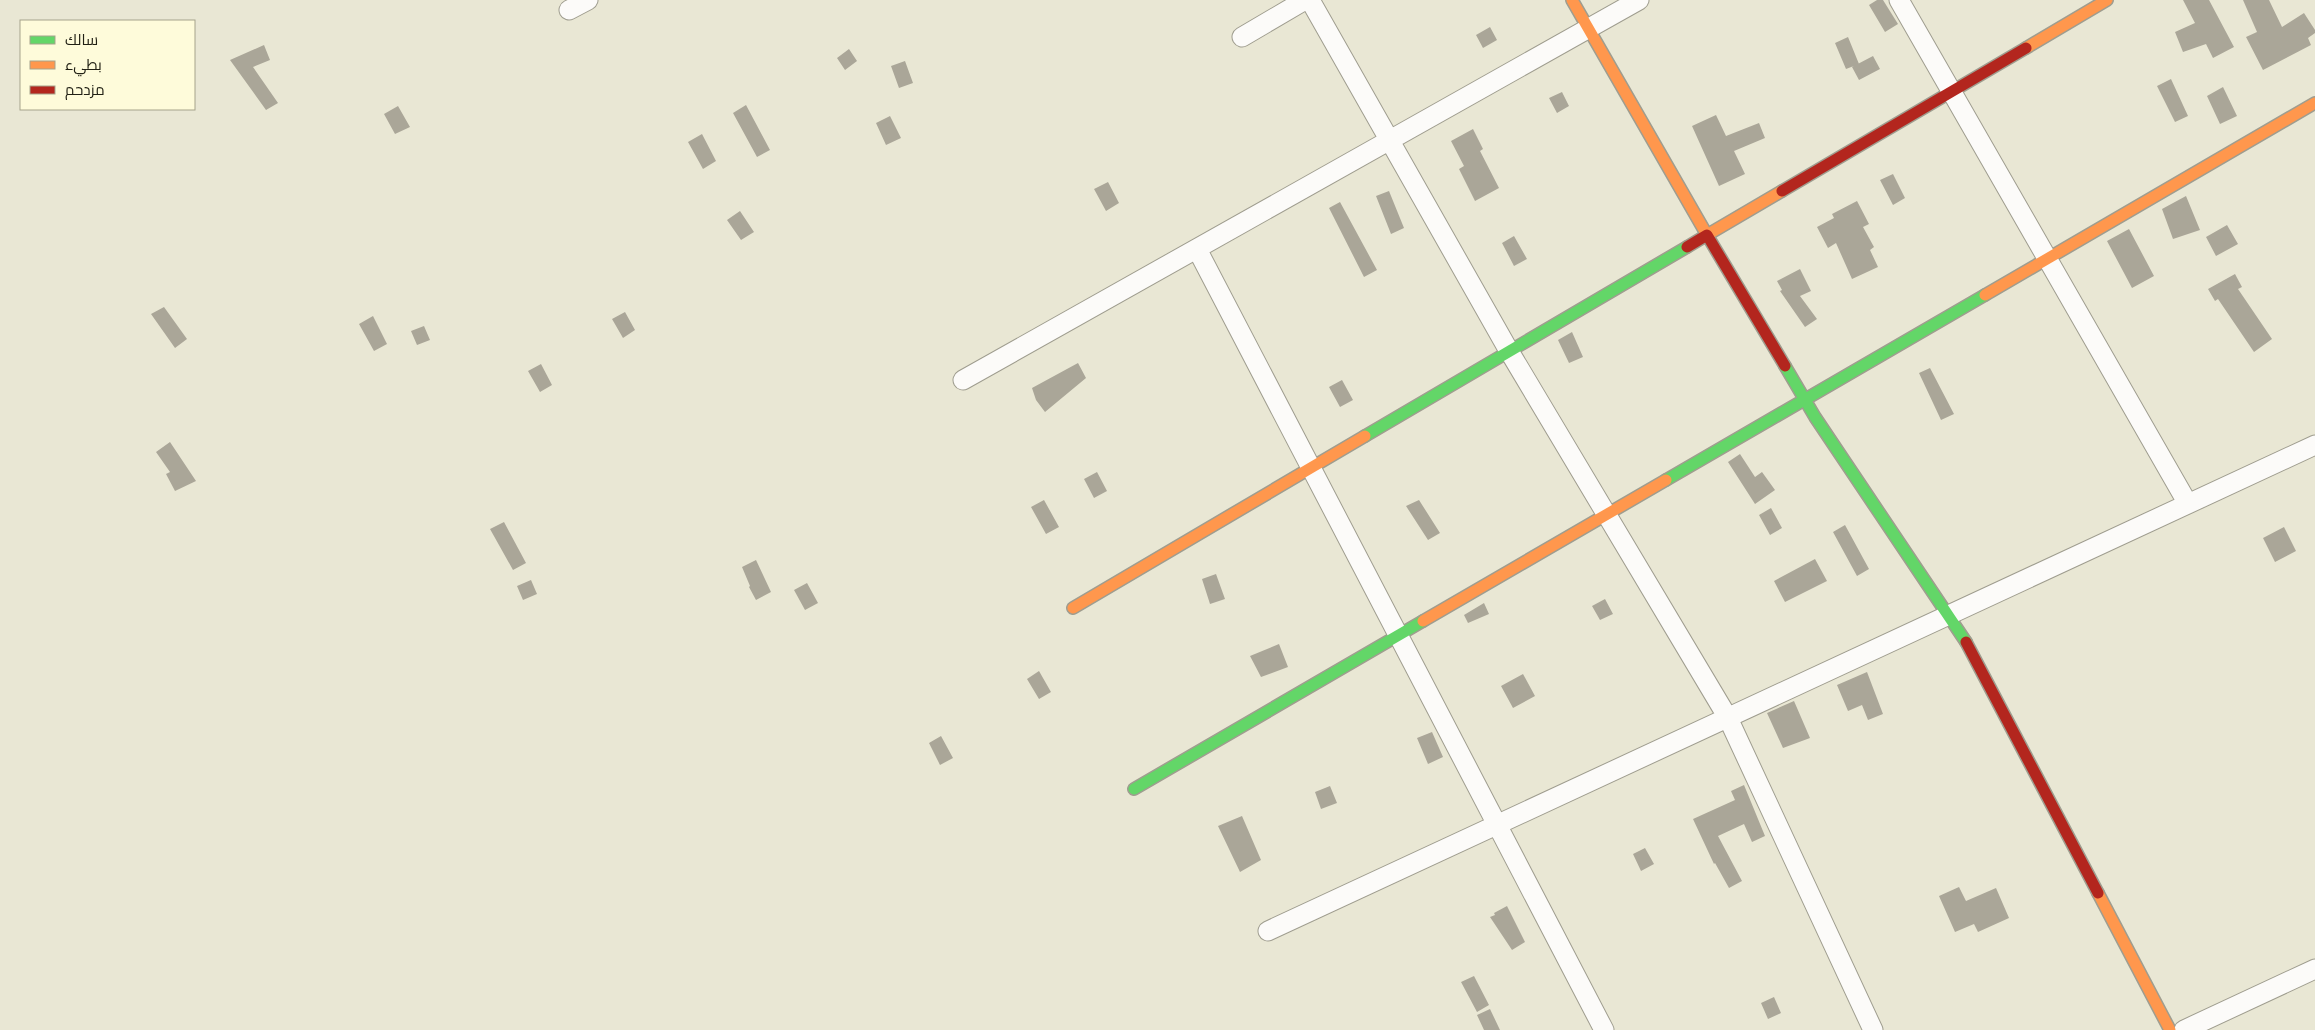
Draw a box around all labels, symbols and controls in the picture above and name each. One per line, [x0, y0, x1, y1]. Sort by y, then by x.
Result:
legend [20, 20, 195, 110]
text: سالك [65, 31, 98, 49]
text: بطيء [65, 56, 102, 77]
text: مزدحم [65, 81, 105, 100]

